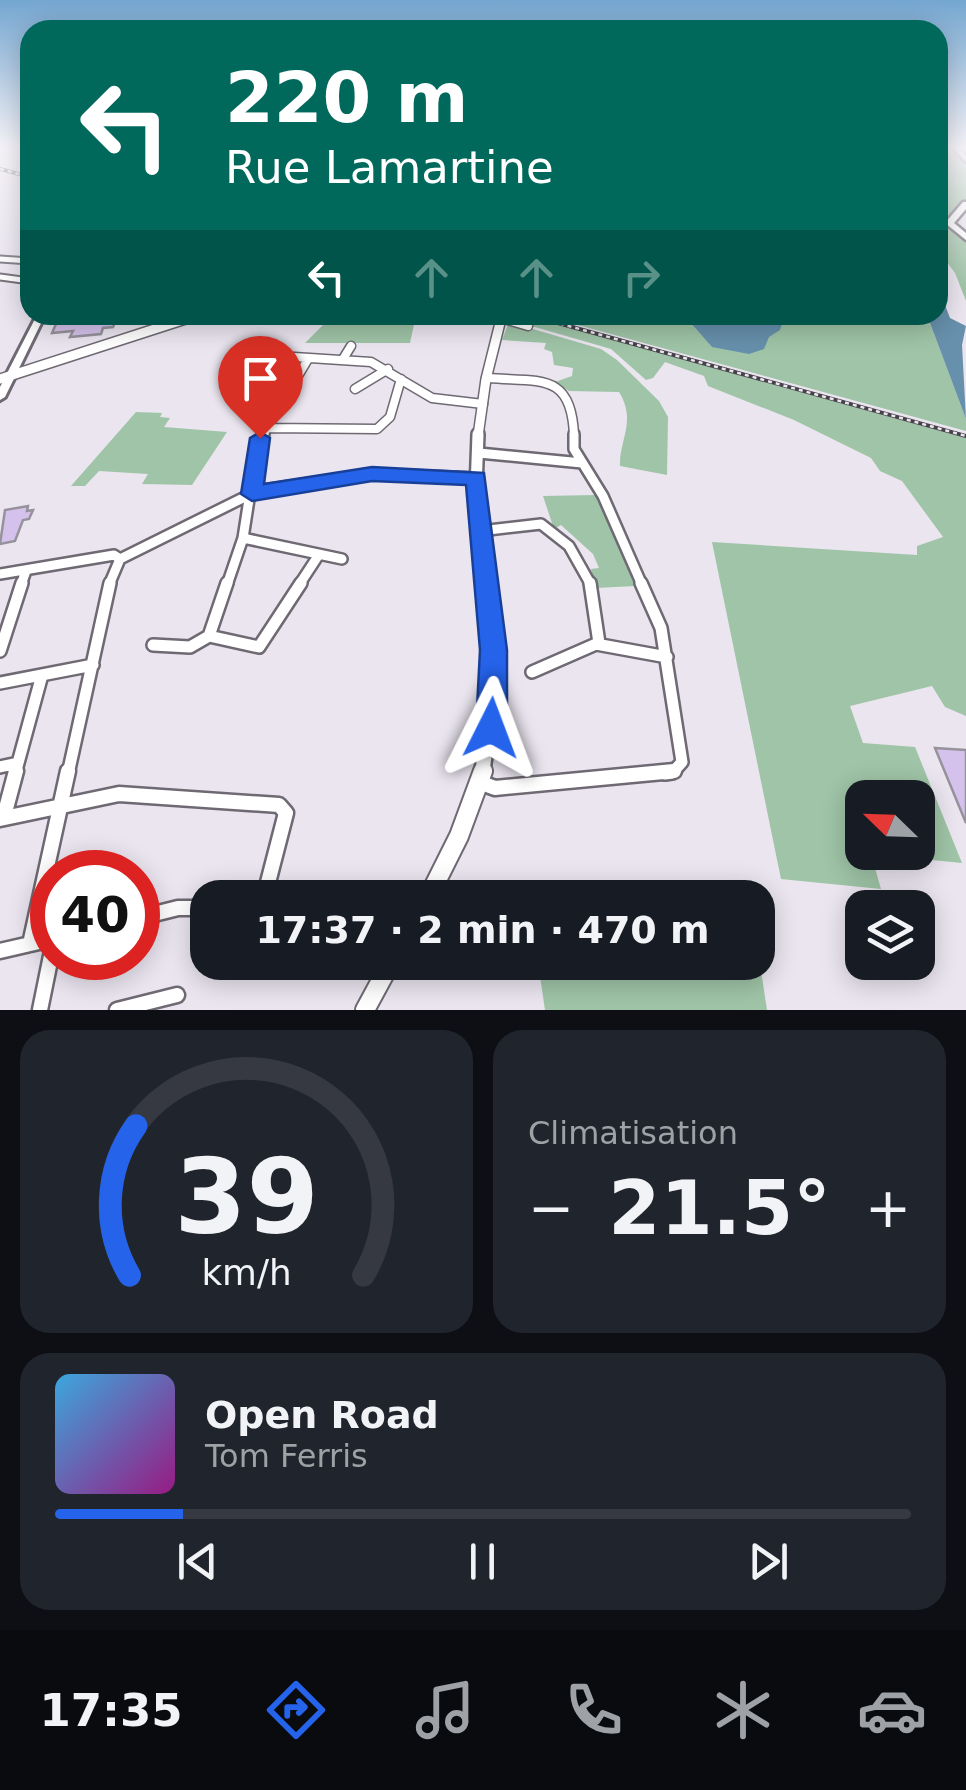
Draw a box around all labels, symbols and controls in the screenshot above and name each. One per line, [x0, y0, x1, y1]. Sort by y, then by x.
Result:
text: 220 m [225, 57, 468, 139]
icon: left [60, 60, 190, 190]
text: Rue Lamartine [225, 141, 554, 194]
icon: left [299, 250, 354, 305]
icon: ahead [404, 250, 459, 305]
icon: ahead [509, 250, 564, 305]
icon: right [614, 250, 669, 305]
pin [218, 336, 303, 439]
icon: arrive [233, 351, 288, 406]
position arrow [439, 676, 543, 780]
north arrow [845, 780, 935, 870]
map controls [845, 780, 935, 980]
speed limit sign: 40 [30, 850, 160, 980]
button: layers [845, 890, 935, 980]
text: 17:37 · 2 min · 470 m [255, 908, 710, 952]
text: Climatisation [528, 1114, 738, 1152]
text: 39 [174, 1136, 319, 1258]
text: 21.5° [608, 1164, 831, 1252]
text: − [528, 1176, 574, 1240]
text: + [865, 1176, 911, 1240]
text: km/h [201, 1252, 292, 1293]
text: Open Road [205, 1393, 439, 1437]
text: Tom Ferris [205, 1437, 368, 1475]
icon: previous [170, 1534, 225, 1589]
icon: pause [455, 1534, 510, 1589]
icon: next [741, 1534, 796, 1589]
icon: directions [261, 1675, 331, 1745]
icon: music [410, 1675, 480, 1745]
icon: phone [559, 1675, 629, 1745]
icon: climate [708, 1675, 778, 1745]
icon: car [857, 1675, 927, 1745]
text: 17:35 [39, 1684, 183, 1737]

